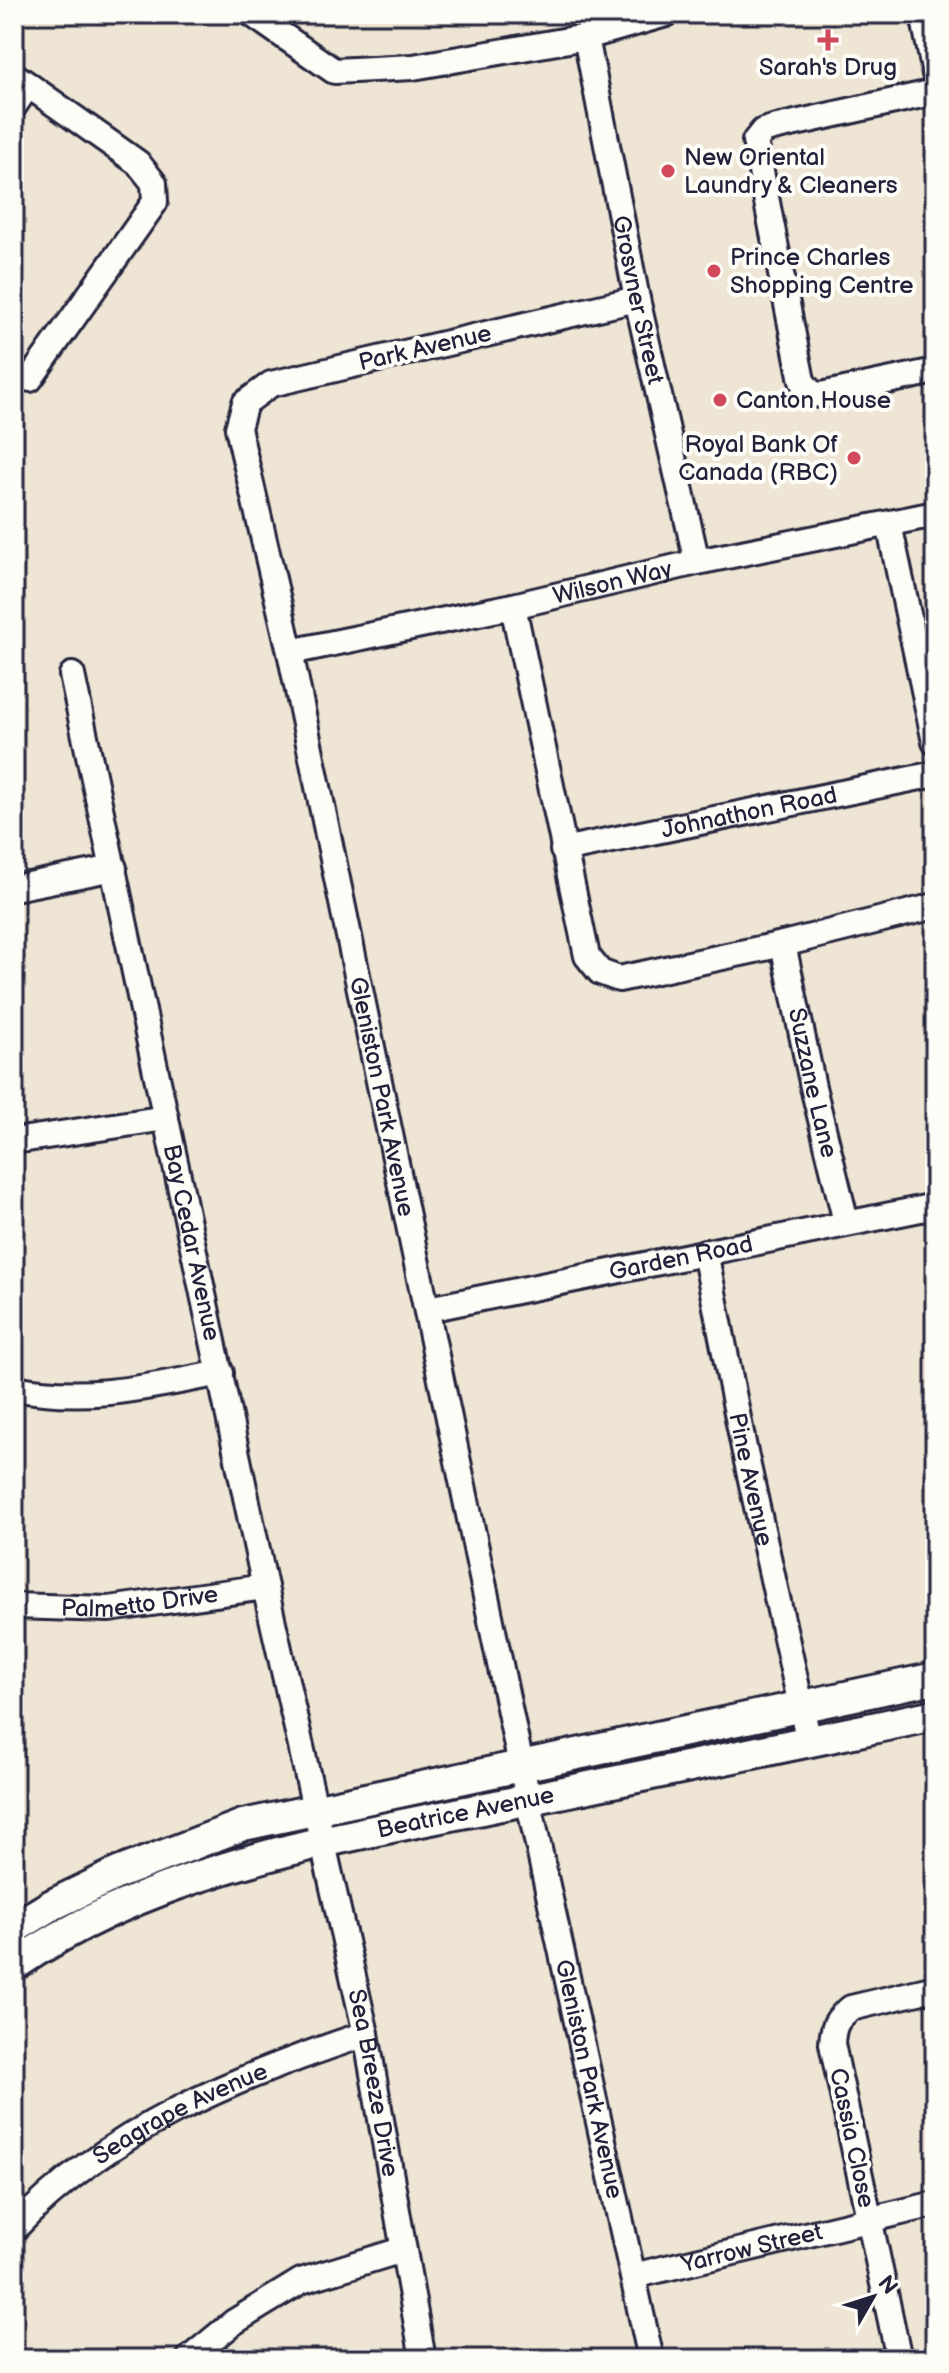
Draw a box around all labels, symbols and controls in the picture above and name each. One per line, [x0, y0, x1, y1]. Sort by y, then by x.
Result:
marker: Sarah's Drug [819, 31, 837, 49]
place label: Sarah's Drug [759, 53, 897, 82]
place label: New Oriental Laundry & Cleaners [684, 143, 898, 200]
marker: New Oriental Laundry & Cleaners [659, 162, 677, 180]
street label: Grosvner Street [607, 213, 671, 388]
place label: Prince Charles Shopping Centre [730, 243, 913, 300]
marker: Prince Charles Shopping Centre [705, 262, 723, 280]
street label: Park Avenue [356, 319, 494, 377]
place label: Canton House [736, 386, 891, 415]
marker: Canton House [711, 391, 729, 409]
place label: Royal Bank Of Canada (RBC) [678, 430, 839, 487]
marker: Royal Bank Of Canada (RBC) [845, 449, 863, 467]
street label: Wilson Way [550, 554, 675, 610]
street label: Johnathon Road [659, 780, 840, 844]
street label: Gleniston Park Avenue [343, 974, 421, 1219]
street label: Suzzane Lane [782, 1005, 844, 1161]
street label: Bay Cedar Avenue [157, 1141, 227, 1343]
street label: Garden Road [606, 1229, 755, 1286]
street label: Pine Avenue [723, 1410, 780, 1549]
street label: Palmetto Drive [61, 1579, 220, 1624]
street label: Beatrice Avenue [374, 1780, 557, 1844]
street label: Gleniston Park Avenue [549, 1957, 630, 2201]
street label: Sea Breeze Drive [342, 1986, 405, 2179]
street label: Seagrape Avenue [87, 2056, 272, 2171]
street label: Cassia Close [823, 2065, 881, 2211]
street label: Yarrow Street [677, 2217, 826, 2279]
north arrow [833, 2257, 913, 2337]
text: N [872, 2270, 903, 2300]

